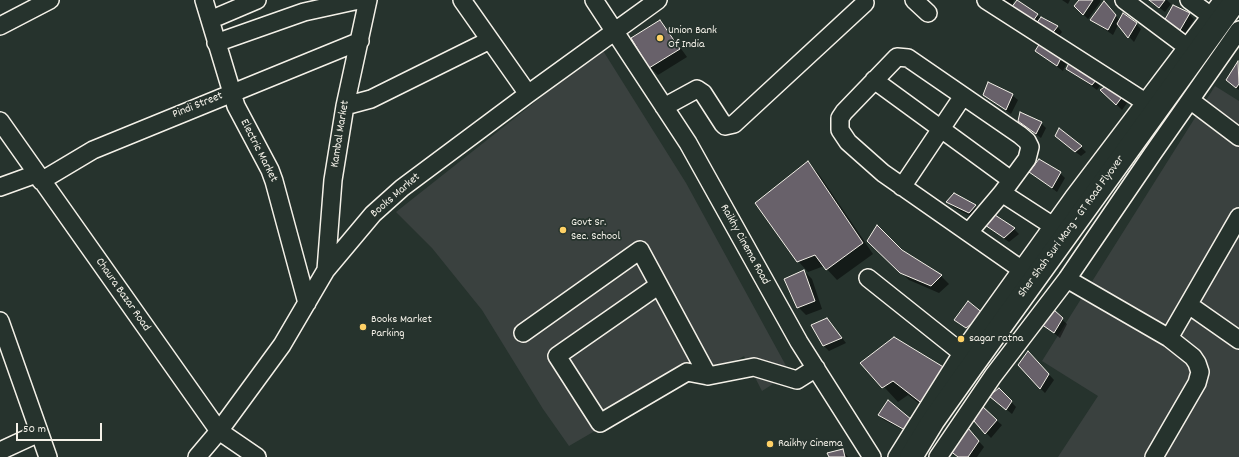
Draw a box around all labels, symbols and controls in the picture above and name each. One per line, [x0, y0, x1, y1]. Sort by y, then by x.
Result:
place label: Union Bank Of India [668, 24, 717, 52]
marker: Union Bank Of India [655, 33, 665, 43]
street label: Pindi Street [171, 89, 225, 123]
street label: Kambal Market [329, 99, 353, 169]
street label: Electric Market [236, 117, 280, 185]
street label: Sher Shah Suri Marg - GT Road Flyover [1016, 153, 1128, 301]
street label: Books Market [368, 171, 424, 221]
street label: Raikhy Cinema Road [716, 202, 772, 288]
place label: Govt Sr. Sec. School [571, 216, 620, 244]
marker: Govt Sr. Sec. School [558, 225, 568, 235]
street label: Chaura Bazar Road [91, 256, 153, 334]
place label: Books Market Parking [371, 313, 432, 341]
marker: Books Market Parking [358, 322, 368, 332]
place label: sagar ratna [969, 332, 1023, 346]
marker: sagar ratna [956, 334, 966, 344]
scale bar [18, 415, 104, 441]
text: 50 m [23, 421, 46, 438]
place label: Raikhy Cinema [778, 437, 843, 451]
marker: Raikhy Cinema [765, 439, 775, 449]

